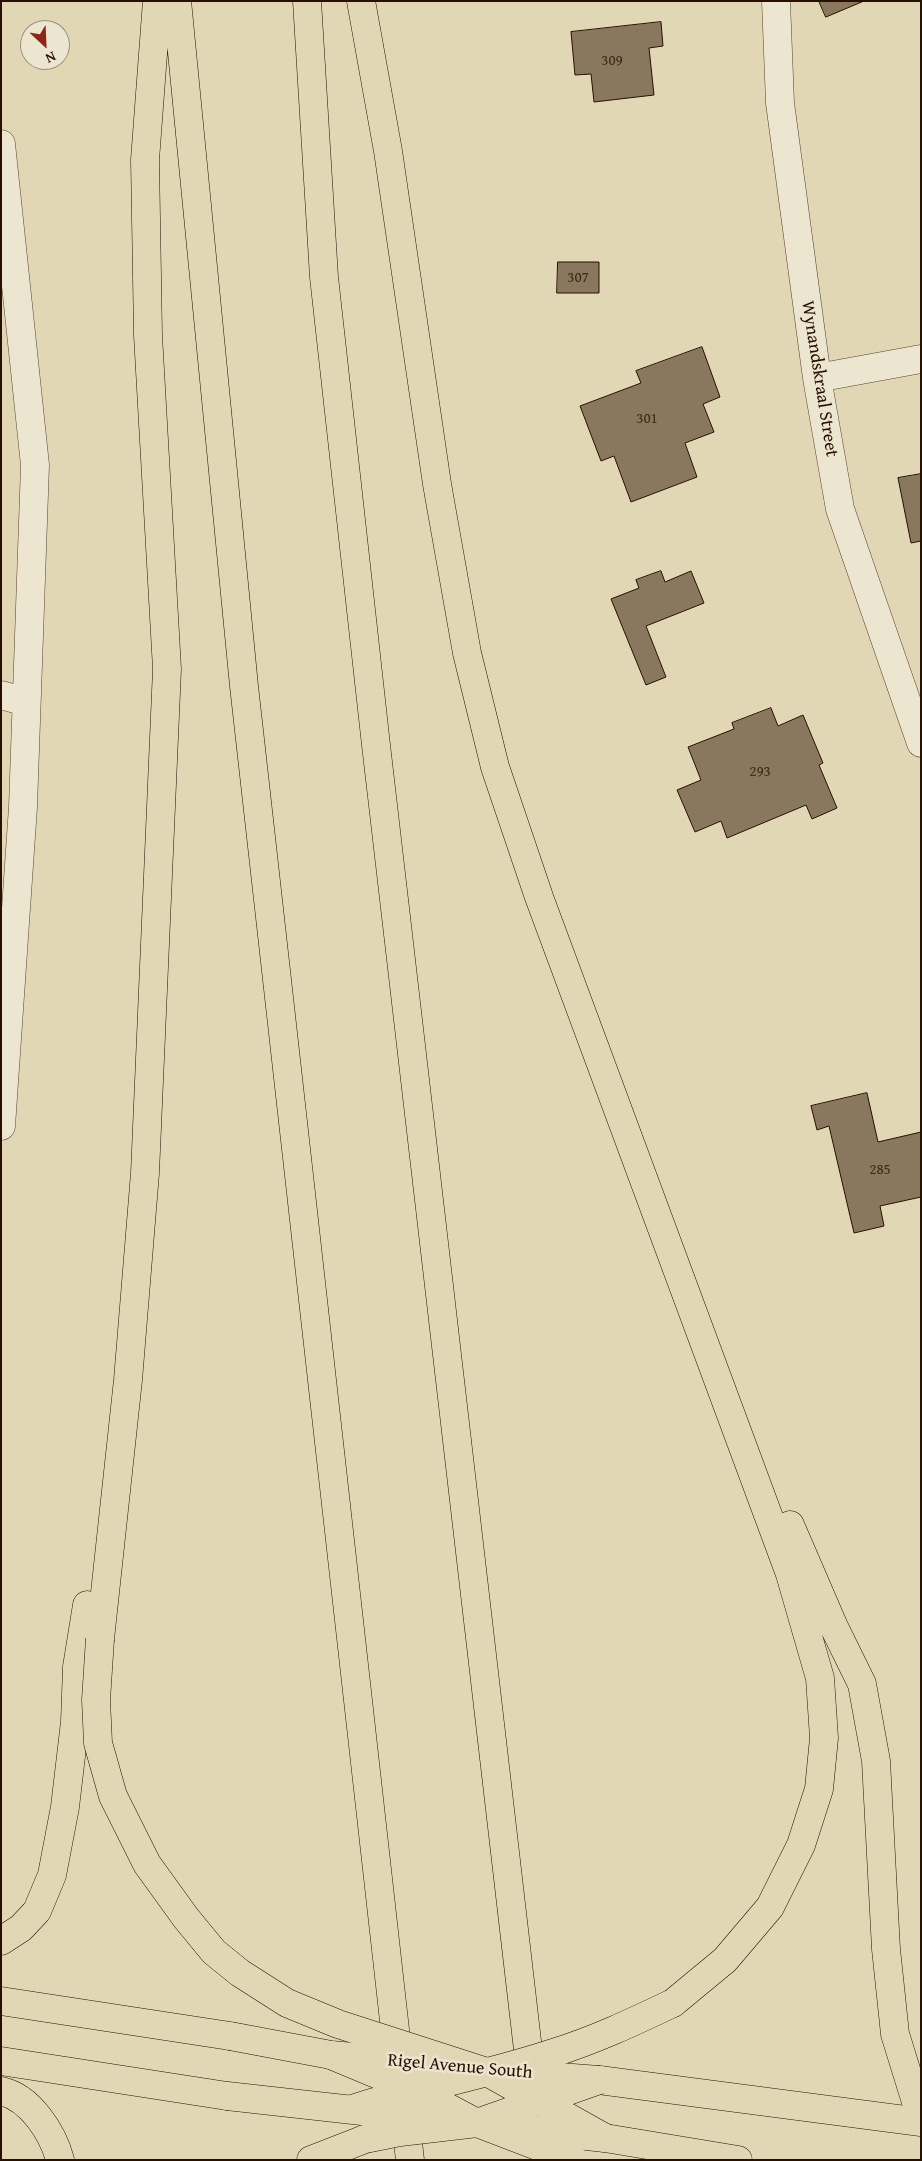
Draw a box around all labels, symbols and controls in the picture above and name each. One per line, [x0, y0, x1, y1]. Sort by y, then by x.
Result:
north arrow [20, 20, 70, 70]
text: N [42, 47, 59, 69]
house number: 309 [601, 52, 623, 70]
house number: 307 [567, 269, 589, 287]
street label: Wynandskraal Street [796, 299, 842, 459]
house number: 301 [636, 410, 658, 428]
house number: 293 [749, 763, 771, 781]
house number: 285 [869, 1161, 891, 1179]
street label: Rigel Avenue South [387, 2050, 533, 2084]

